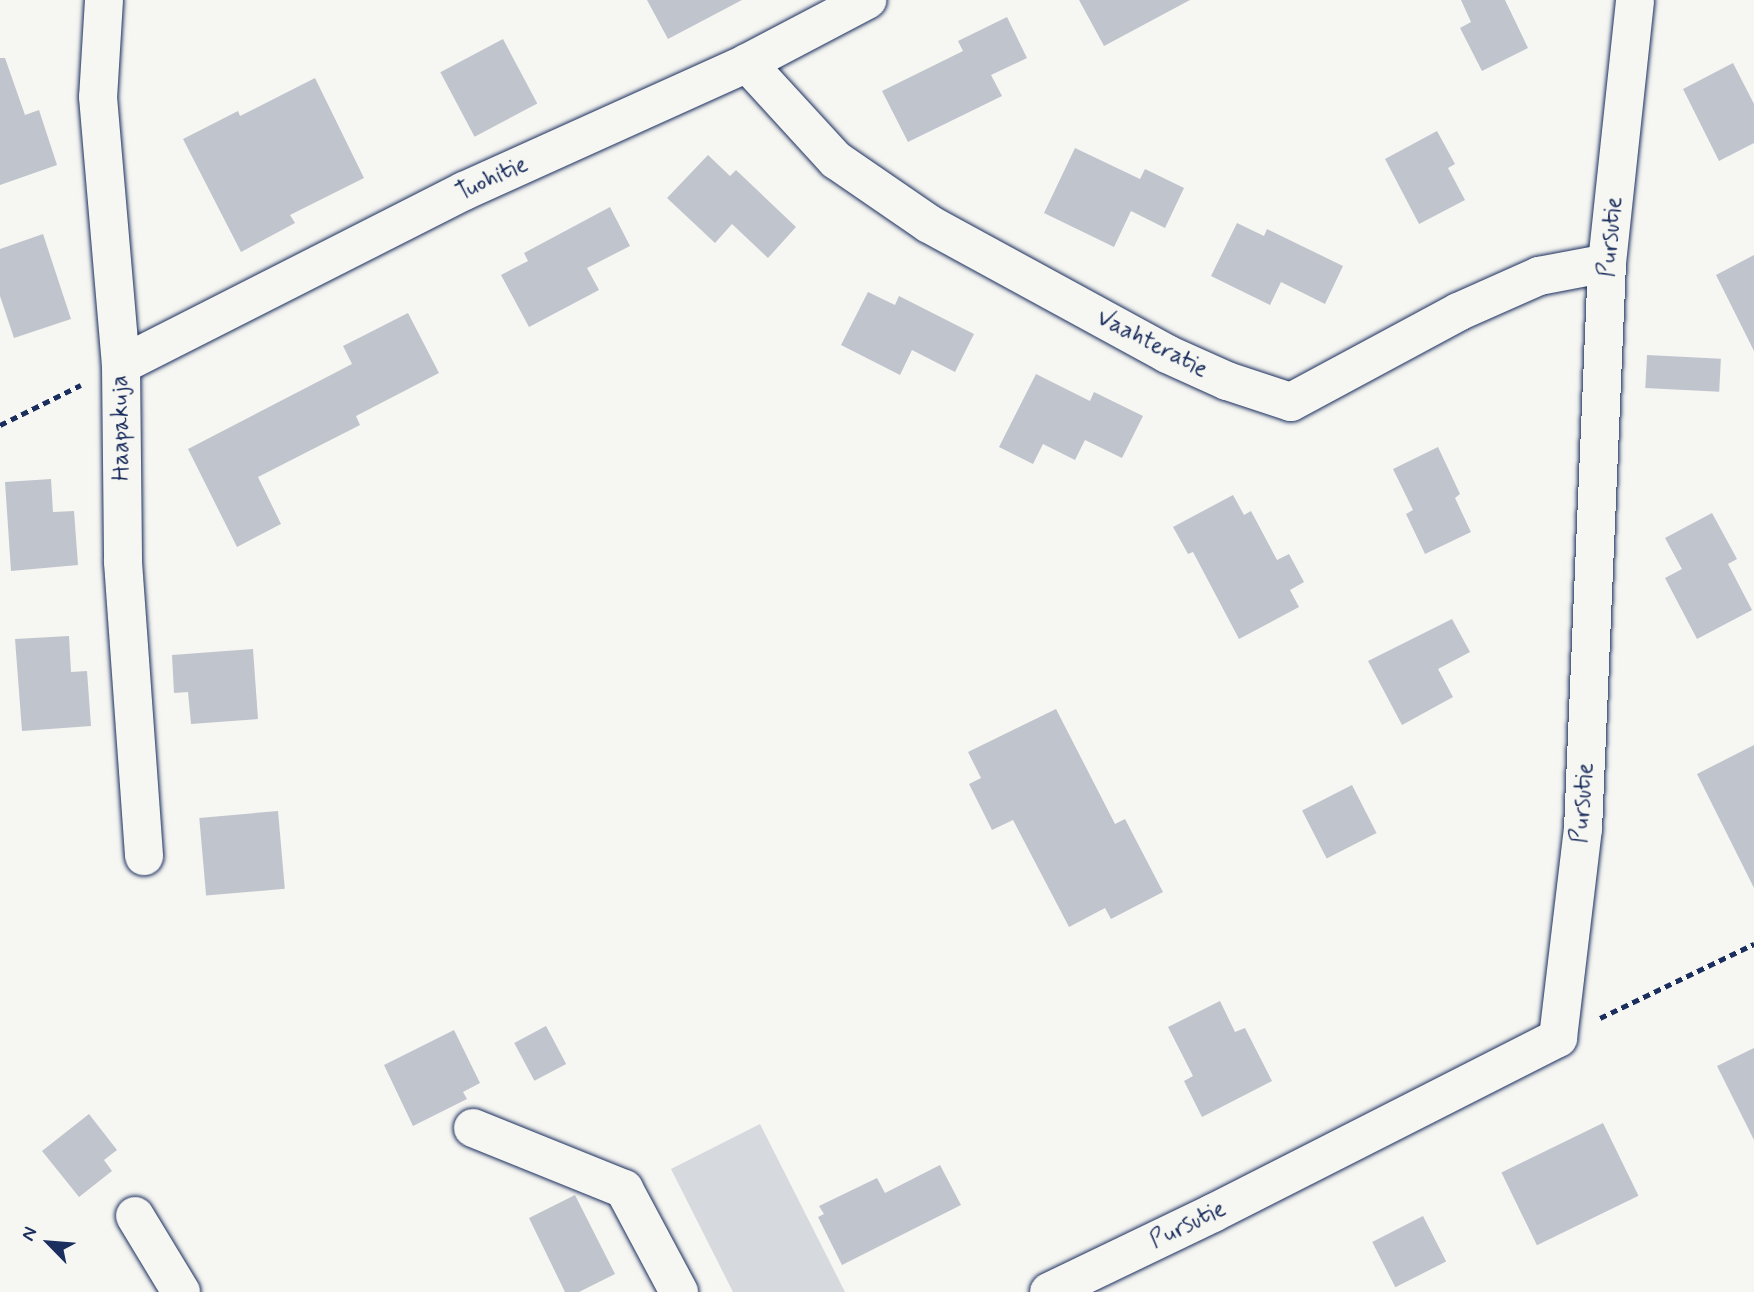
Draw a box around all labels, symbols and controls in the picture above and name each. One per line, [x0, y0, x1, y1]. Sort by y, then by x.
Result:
street label: Tuohitie [452, 150, 532, 208]
street label: Pursutie [1593, 195, 1629, 279]
street label: Vaahteratie [1091, 304, 1213, 384]
street label: Haapakuja [106, 375, 136, 481]
street label: Pursutie [1566, 762, 1600, 844]
street label: Pursutie [1145, 1194, 1231, 1256]
north arrow [14, 1208, 84, 1278]
text: N [16, 1223, 44, 1245]

